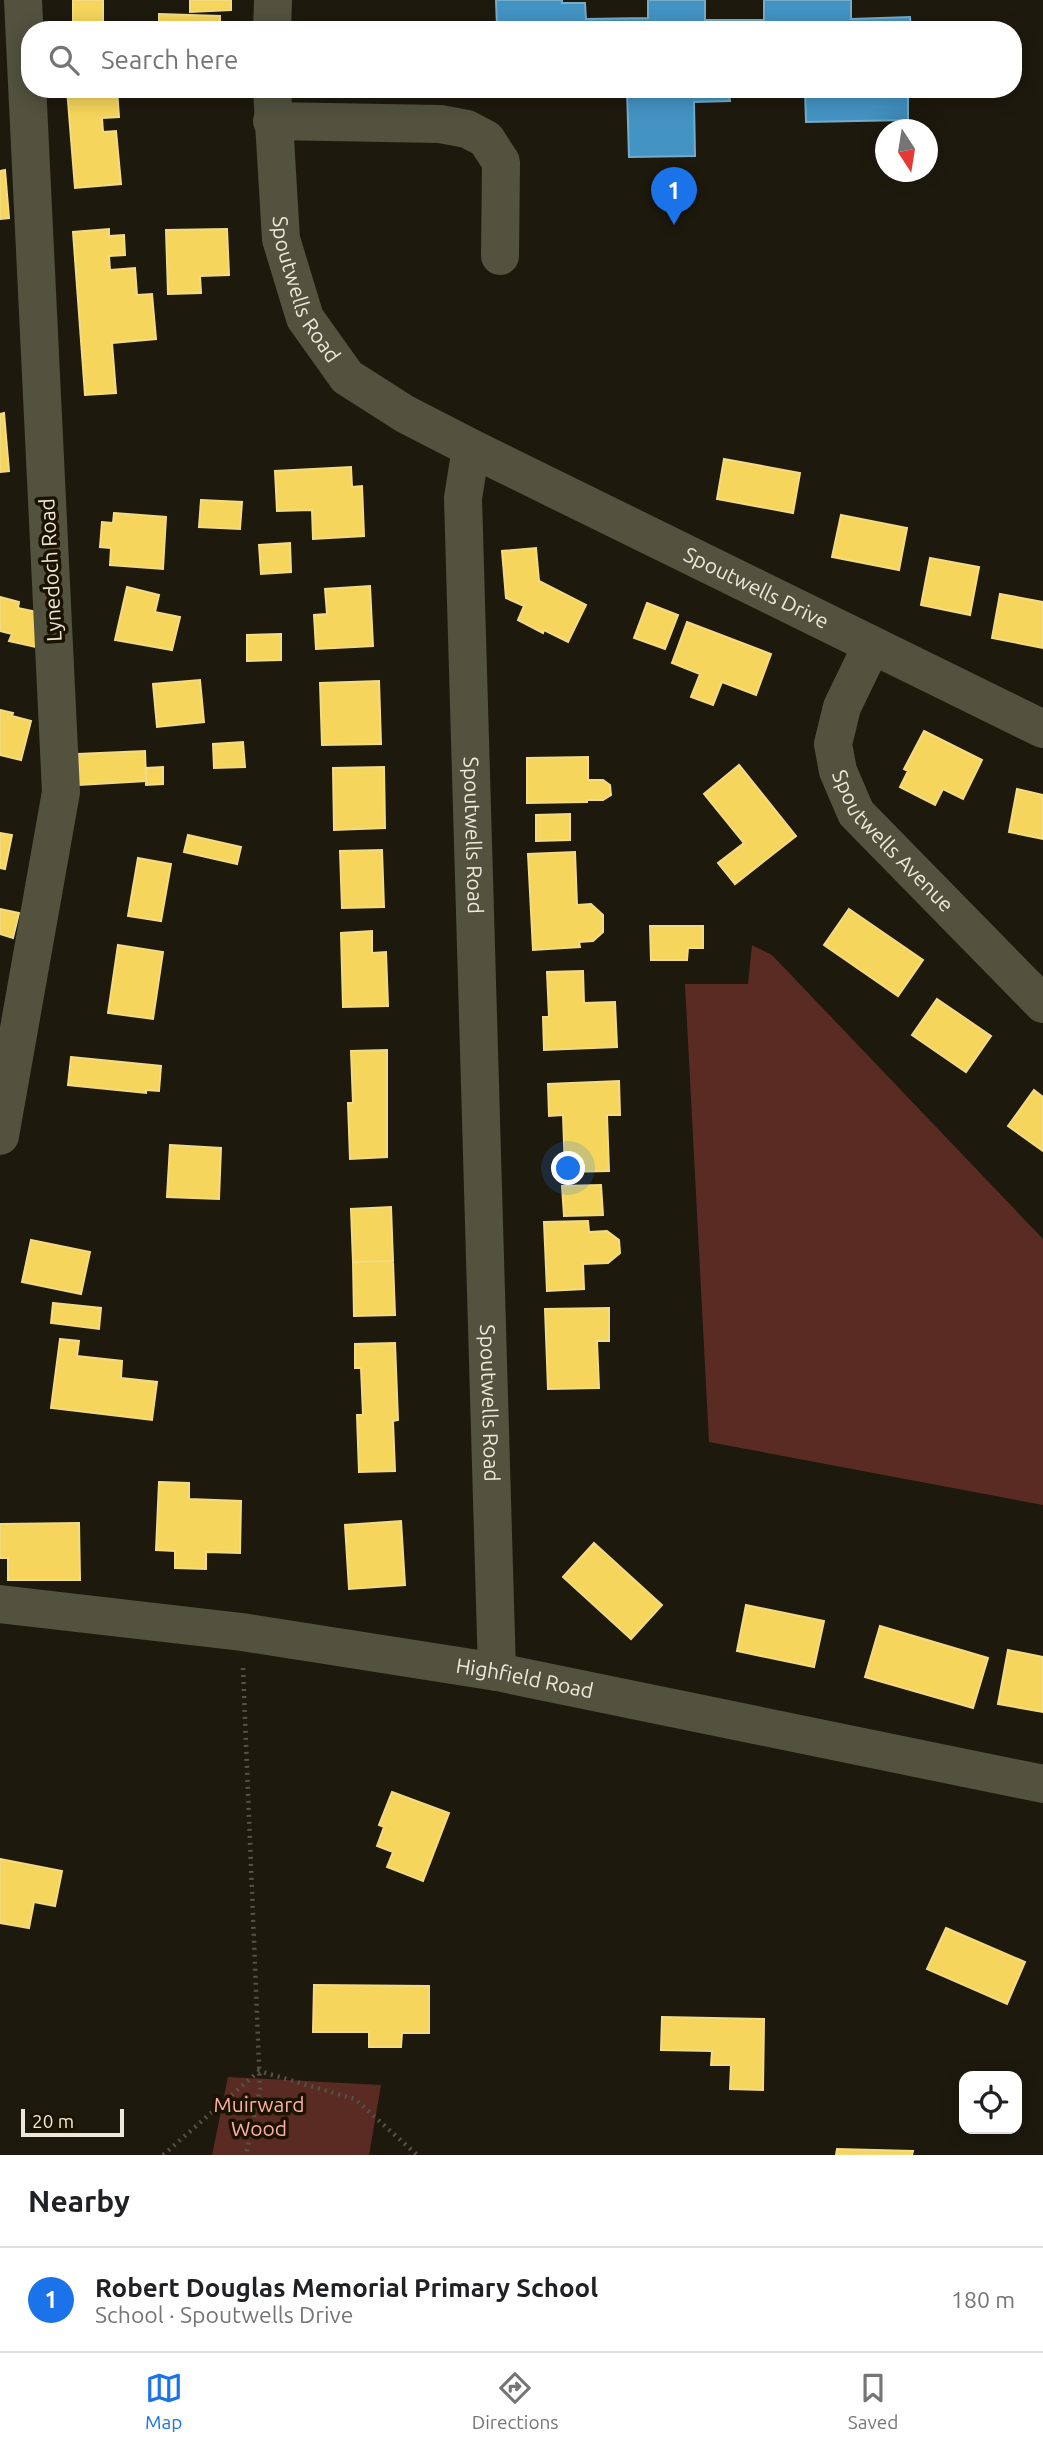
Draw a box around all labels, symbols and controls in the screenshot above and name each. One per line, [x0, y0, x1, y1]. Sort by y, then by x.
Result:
search box [21, 21, 1022, 98]
icon: search [45, 41, 83, 79]
text: Search here [101, 45, 238, 74]
north arrow [875, 119, 938, 182]
pin: 1 [651, 167, 697, 225]
street label: Spoutwells Road [269, 215, 346, 367]
street label: Lynedoch Road [34, 498, 66, 642]
street label: Spoutwells Drive [680, 541, 833, 633]
street label: Spoutwells Road [459, 756, 488, 914]
street label: Spoutwells Avenue [828, 766, 959, 916]
your location [551, 1151, 585, 1185]
street label: Spoutwells Road [476, 1324, 504, 1482]
street label: Highfield Road [454, 1653, 596, 1702]
map controls [959, 2071, 1022, 2134]
button: locate [959, 2071, 1022, 2134]
park label: Muirward Wood [213, 2092, 305, 2140]
scale bar [21, 2106, 124, 2138]
text: 20 m [32, 2110, 74, 2132]
text: Nearby [28, 2184, 130, 2218]
text: Robert Douglas Memorial Primary School [95, 2273, 598, 2302]
text: 1 [45, 2287, 57, 2312]
text: 180 m [951, 2287, 1015, 2312]
text: School · Spoutwells Drive [95, 2302, 353, 2327]
tab: Map [145, 2369, 183, 2433]
tab: Directions [472, 2369, 559, 2433]
tab: Saved [848, 2369, 898, 2433]

